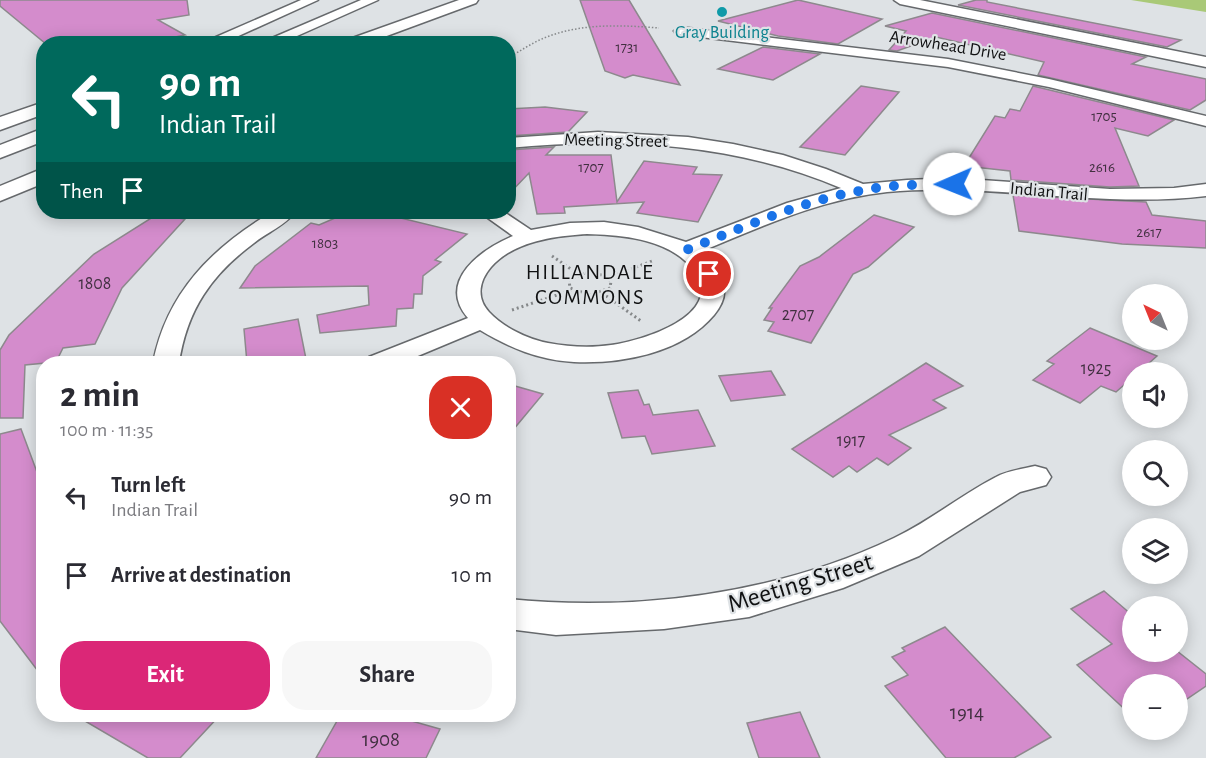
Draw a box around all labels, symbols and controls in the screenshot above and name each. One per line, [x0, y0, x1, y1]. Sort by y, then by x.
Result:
marker: Gray Building [715, 5, 729, 19]
place label: Gray Building [675, 24, 769, 42]
street label: Arrowhead Drive [888, 28, 1008, 64]
house number: 1731 [616, 40, 638, 55]
icon: left [60, 60, 138, 138]
text: 90 m [159, 62, 241, 104]
house number: 1705 [1091, 109, 1117, 124]
text: Indian Trail [159, 111, 277, 138]
street label: Meeting Street [564, 131, 668, 151]
position arrow [922, 152, 986, 216]
house number: 1707 [578, 160, 604, 175]
house number: 2616 [1089, 160, 1115, 175]
icon: arrive [116, 174, 149, 207]
text: Then [60, 180, 104, 202]
street label: Indian Trail [1009, 180, 1089, 204]
house number: 2617 [1136, 225, 1162, 240]
house number: 1803 [312, 236, 338, 251]
pin [683, 248, 734, 299]
icon: arrive [692, 257, 725, 290]
district label: HILLANDALE COMMONS [526, 261, 654, 308]
house number: 1808 [79, 275, 111, 293]
north arrow [1122, 284, 1188, 350]
map controls [1122, 284, 1188, 740]
house number: 2707 [782, 306, 814, 324]
house number: 1925 [1081, 360, 1111, 378]
button: sound [1122, 362, 1188, 428]
button: close [429, 376, 492, 439]
text: 2 min [60, 377, 140, 413]
text: 100 m · 11:35 [60, 420, 153, 440]
house number: 1917 [837, 432, 865, 450]
button: search [1122, 440, 1188, 506]
text: Turn left [111, 474, 185, 496]
icon: left [60, 481, 93, 514]
text: 90 m [449, 486, 492, 508]
text: Indian Trail [111, 500, 198, 520]
button: layers [1122, 518, 1188, 584]
street label: Meeting Street [725, 549, 876, 617]
icon: arrive [60, 559, 93, 592]
text: Arrive at destination [111, 564, 291, 586]
text: 10 m [452, 564, 492, 586]
button: + [1122, 596, 1188, 662]
button: Exit [60, 641, 270, 710]
button: Share [282, 641, 492, 710]
button: − [1122, 674, 1188, 740]
house number: 1914 [950, 702, 984, 723]
house number: 1908 [362, 729, 400, 750]

